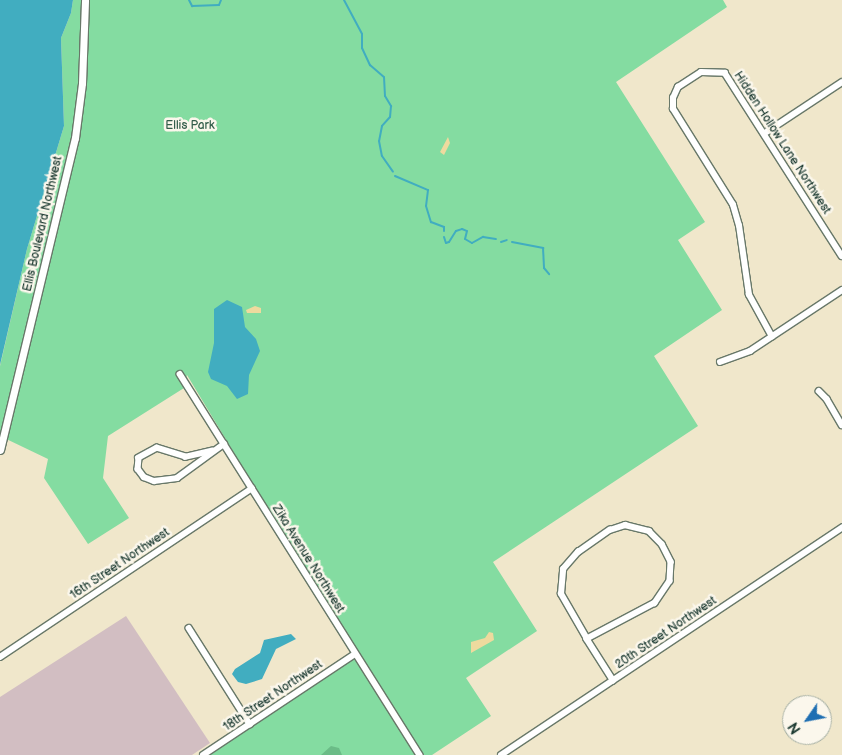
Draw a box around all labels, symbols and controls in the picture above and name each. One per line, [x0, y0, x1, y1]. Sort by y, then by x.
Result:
street label: Hidden Hollow Lane Northwest [730, 69, 834, 217]
park label: Ellis Park [165, 119, 215, 133]
street label: Ellis Boulevard Northwest [20, 155, 66, 293]
street label: Zika Avenue Northwest [269, 502, 347, 616]
street label: 16th Street Northwest [67, 525, 173, 603]
street label: 20th Street Northwest [613, 594, 719, 672]
street label: 18th Street Northwest [221, 657, 325, 735]
north arrow [782, 695, 832, 745]
text: N [785, 719, 805, 737]

